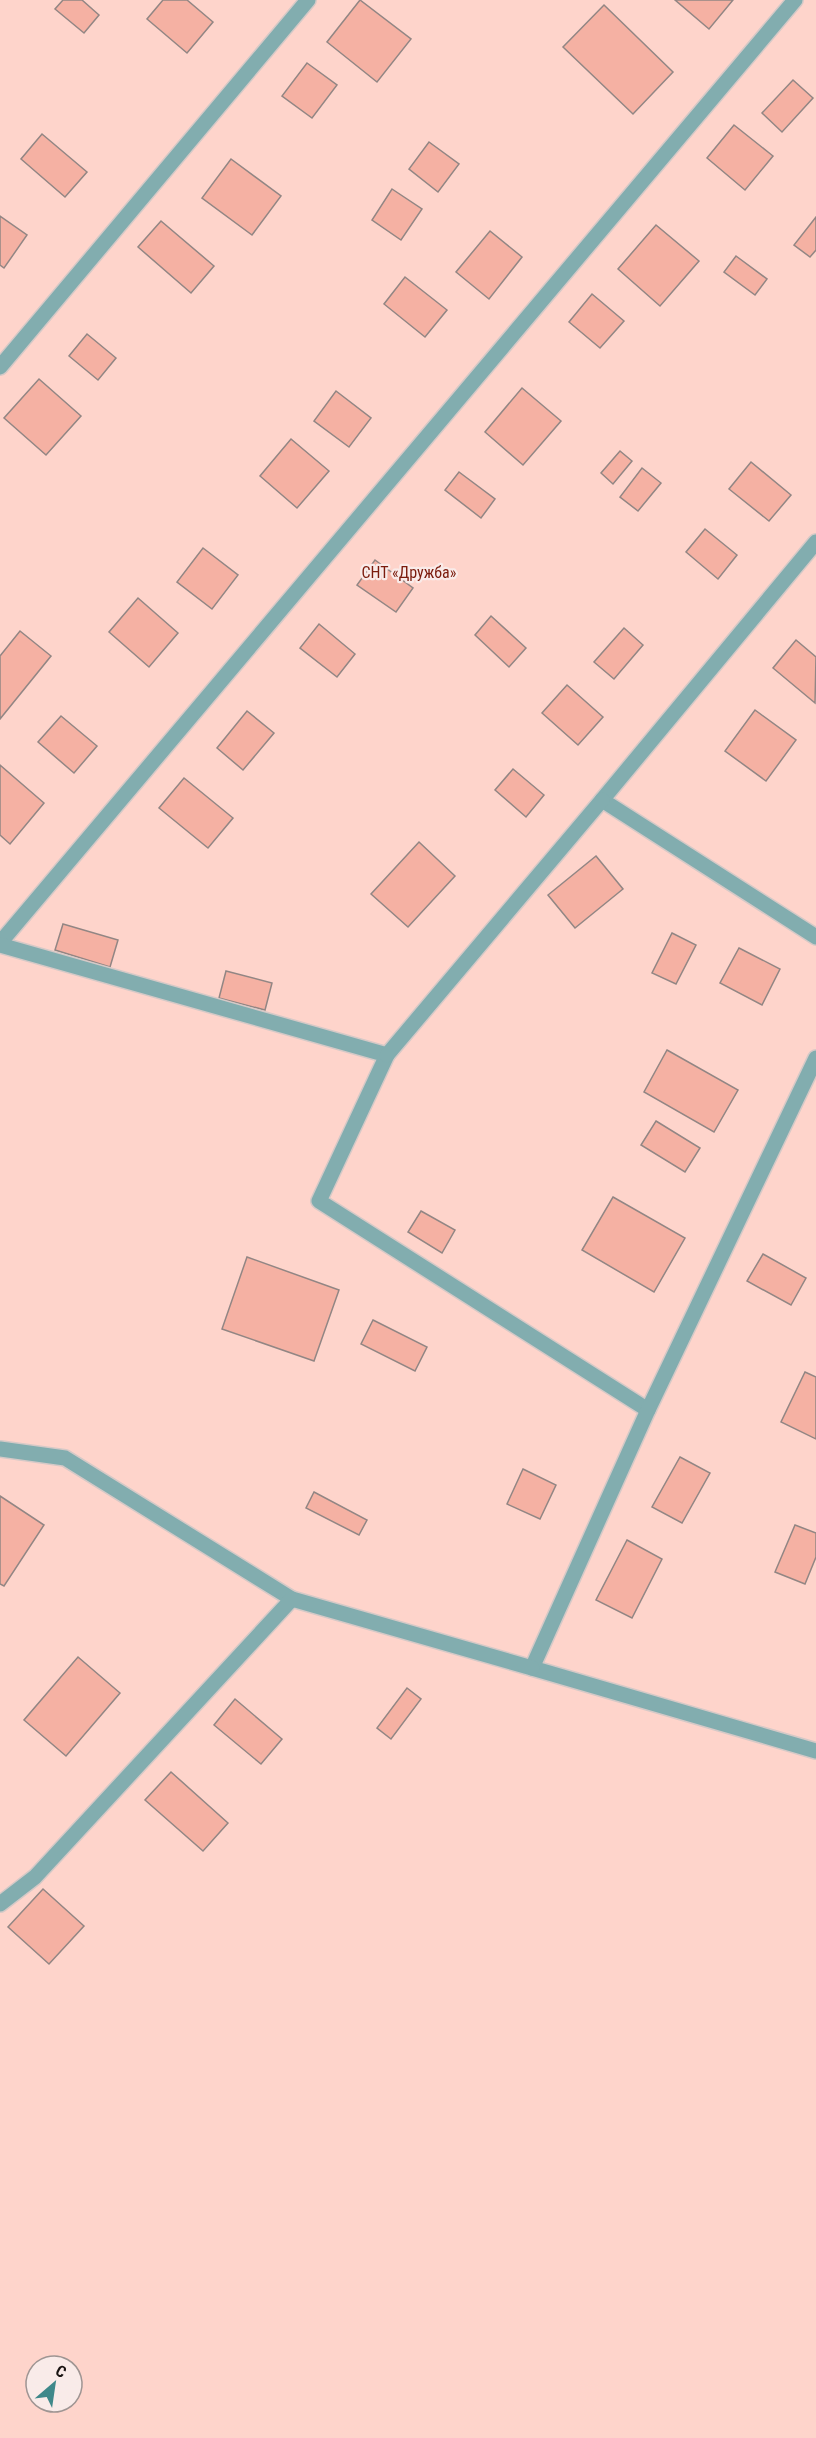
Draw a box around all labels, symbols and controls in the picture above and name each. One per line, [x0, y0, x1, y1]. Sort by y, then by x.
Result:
park label: СНТ «Дружба» [362, 563, 457, 582]
north arrow [24, 2354, 84, 2414]
text: С [52, 2361, 70, 2382]

